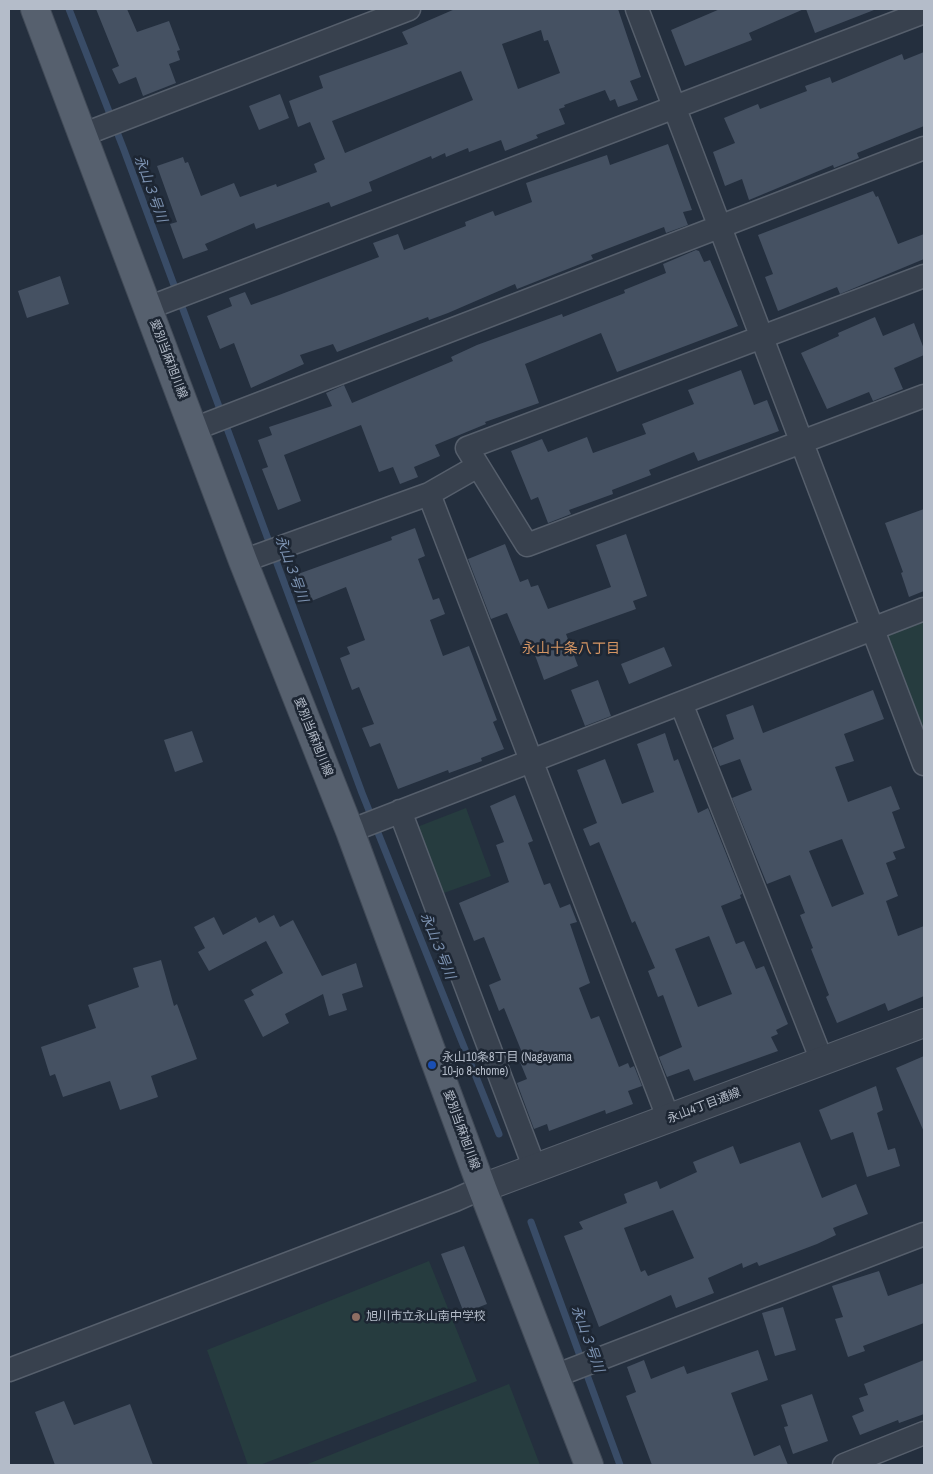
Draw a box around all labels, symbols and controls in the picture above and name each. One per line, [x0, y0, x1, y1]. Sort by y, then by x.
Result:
water label: 永山３号川 [130, 153, 170, 225]
street label: 愛別当麻旭川線 [146, 317, 190, 401]
water label: 永山３号川 [271, 533, 311, 605]
district label: 永山十条八丁目 [522, 641, 620, 657]
street label: 愛別当麻旭川線 [291, 695, 335, 779]
water label: 永山３号川 [416, 910, 458, 982]
place label: 永山10条8丁目 (Nagayama 10-jo 8-chome) [442, 1051, 572, 1079]
marker: 永山10条8丁目 (Nagayama 10-jo 8-chome) [426, 1059, 438, 1071]
street label: 永山4丁目通線 [665, 1085, 743, 1127]
street label: 愛別当麻旭川線 [440, 1088, 482, 1172]
water label: 永山３号川 [567, 1303, 607, 1375]
place label: 旭川市立永山南中学校 [366, 1310, 486, 1324]
marker: 旭川市立永山南中学校 [350, 1311, 362, 1323]

